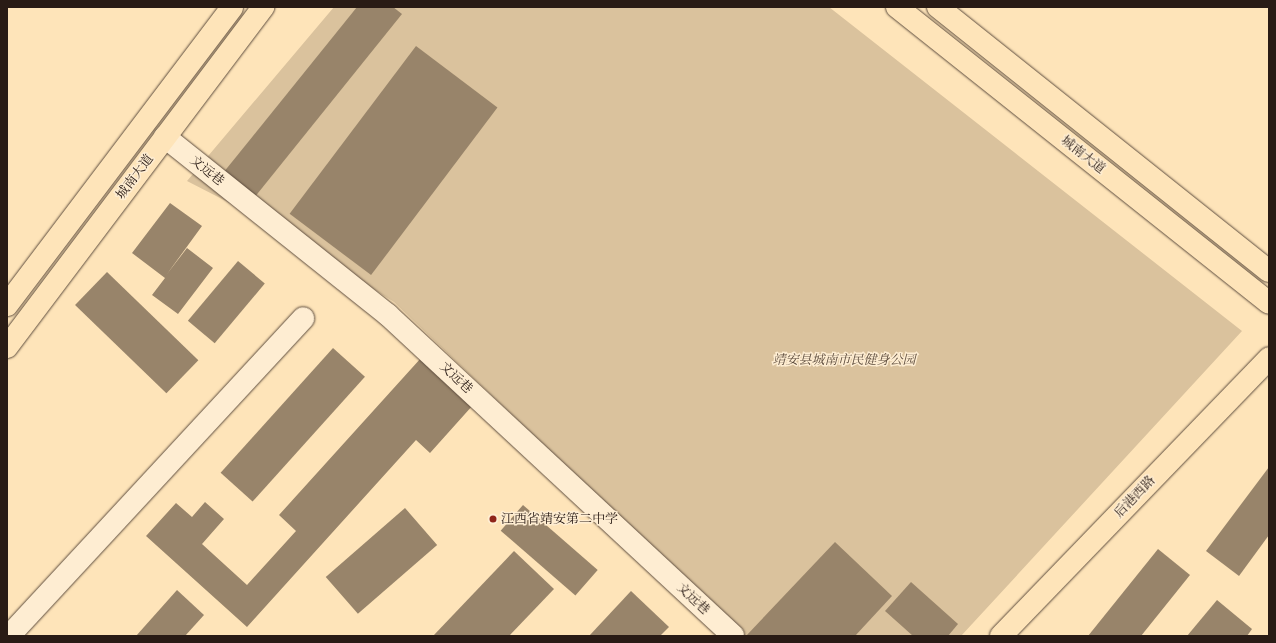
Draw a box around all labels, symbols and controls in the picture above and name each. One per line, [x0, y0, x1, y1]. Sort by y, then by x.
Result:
street label: 城南大道 [1058, 133, 1108, 177]
street label: 城南大道 [113, 152, 157, 202]
street label: 文远巷 [187, 153, 227, 189]
park label: 靖安县城南市民健身公园 [773, 352, 915, 368]
street label: 文远巷 [436, 359, 476, 397]
street label: 后港西路 [1111, 473, 1159, 521]
place label: 江西省靖安第二中学 [501, 511, 618, 527]
marker: 江西省靖安第二中学 [488, 514, 498, 524]
street label: 文远巷 [673, 580, 713, 618]

